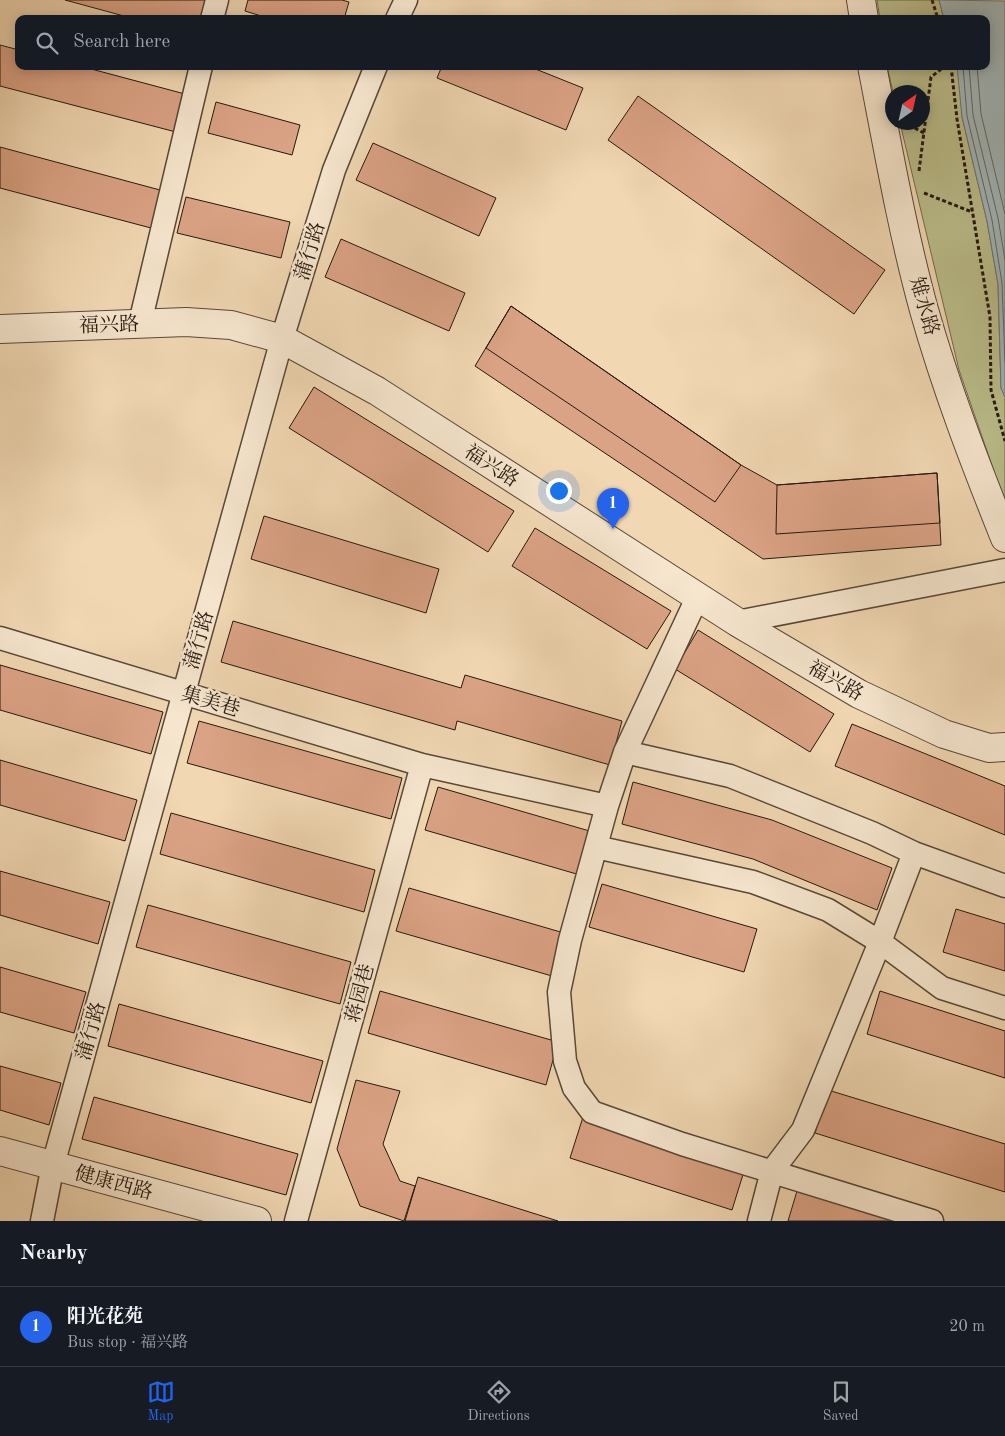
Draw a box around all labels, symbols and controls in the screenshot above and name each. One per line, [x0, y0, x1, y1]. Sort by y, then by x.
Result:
search box [15, 15, 990, 70]
icon: search [33, 29, 61, 57]
text: Search here [73, 33, 170, 52]
north arrow [885, 85, 930, 130]
street label: 蒲行路 [291, 219, 329, 283]
street label: 雉水路 [905, 274, 943, 338]
street label: 福兴路 [79, 313, 139, 337]
street label: 福兴路 [460, 440, 523, 491]
your location [546, 478, 572, 504]
pin: 1 [597, 488, 629, 529]
street label: 蒲行路 [180, 608, 218, 672]
street label: 福兴路 [804, 656, 867, 705]
street label: 集美巷 [179, 683, 243, 721]
street label: 蒋园巷 [342, 961, 378, 1025]
street label: 蒲行路 [72, 999, 110, 1063]
street label: 健康西路 [72, 1161, 155, 1204]
text: Nearby [20, 1243, 88, 1264]
text: 阳光花苑 [67, 1308, 143, 1327]
text: 1 [31, 1319, 41, 1335]
text: 20 m [949, 1319, 985, 1335]
text: Bus stop · 福兴路 [67, 1335, 188, 1351]
tab: Map [147, 1378, 175, 1425]
tab: Directions [468, 1378, 530, 1425]
tab: Saved [823, 1378, 858, 1425]

